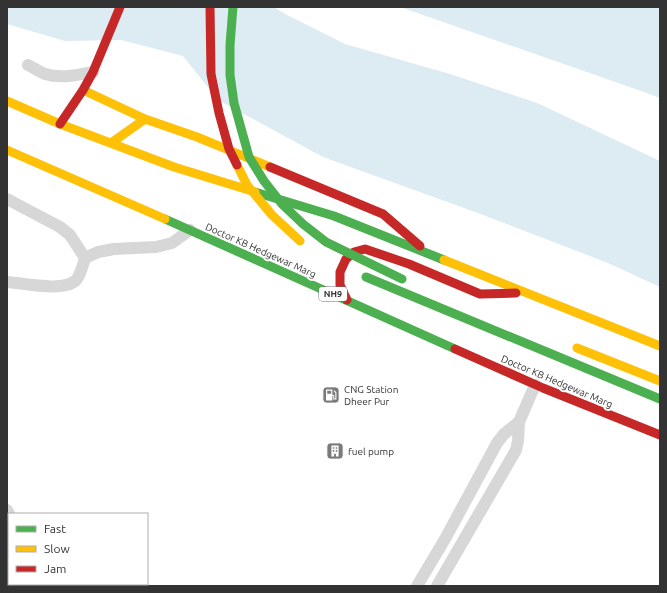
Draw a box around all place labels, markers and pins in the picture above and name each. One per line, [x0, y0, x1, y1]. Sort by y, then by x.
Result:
place label: CNG Station Dheer Pur [344, 384, 398, 407]
fuel station icon: CNG Station Dheer Pur [321, 385, 341, 405]
building icon: fuel pump [325, 441, 345, 461]
place label: fuel pump [348, 446, 394, 457]

